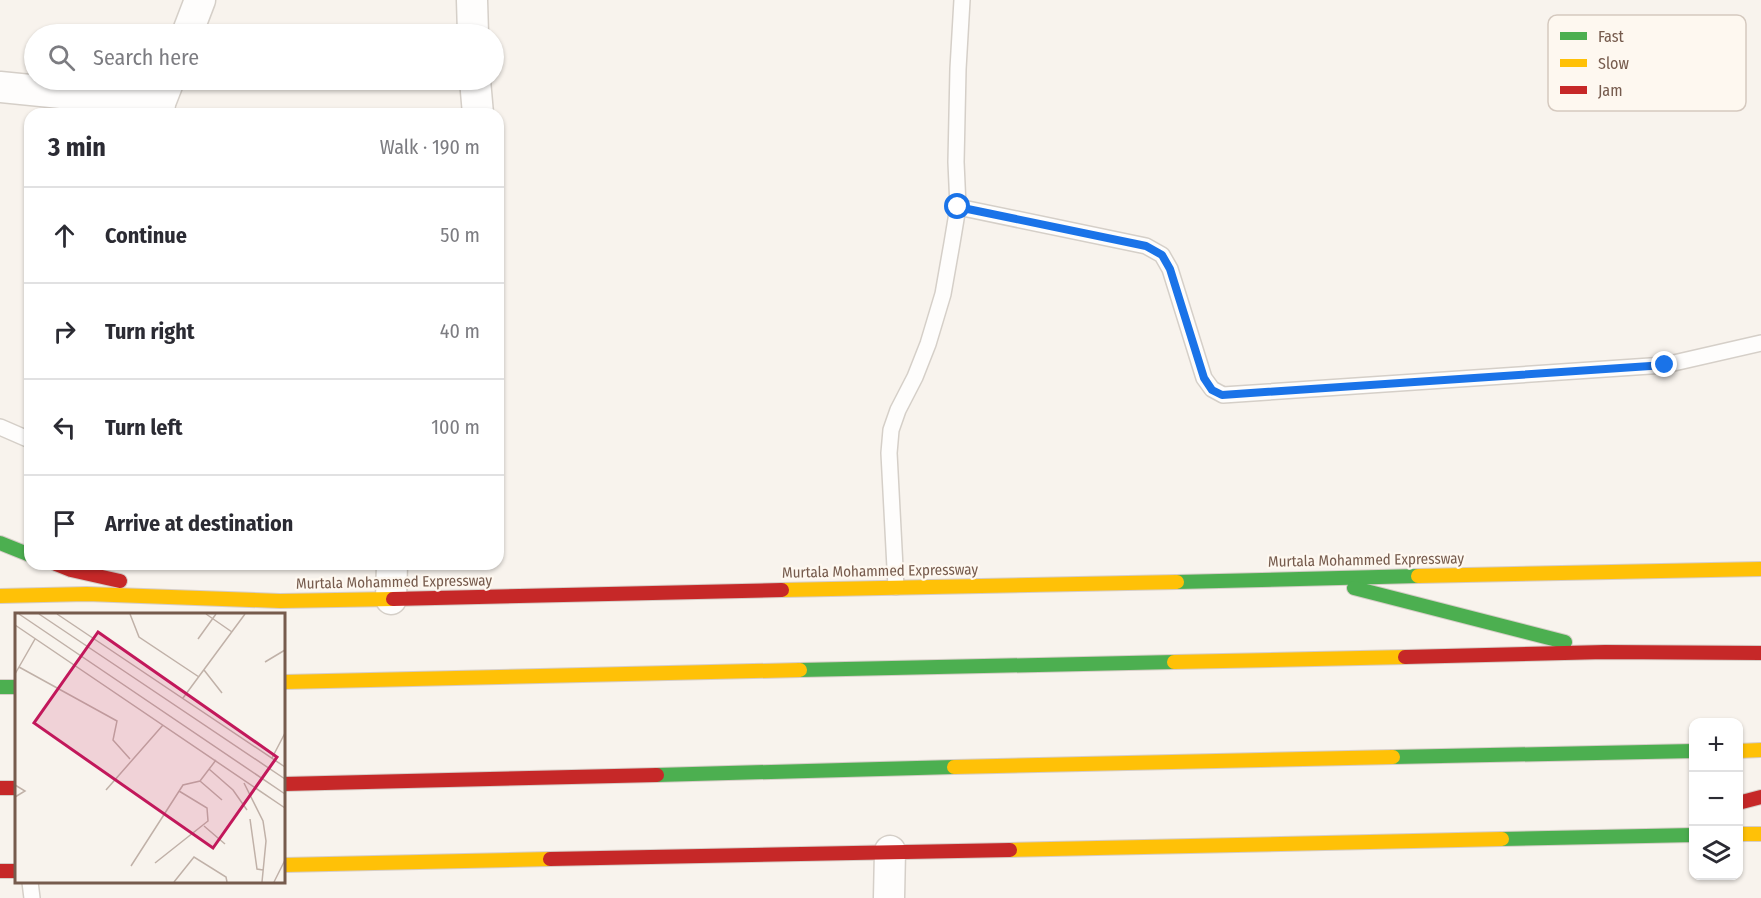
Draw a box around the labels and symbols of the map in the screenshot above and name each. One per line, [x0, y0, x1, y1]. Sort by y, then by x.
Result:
legend [1548, 15, 1746, 111]
text: Fast [1598, 27, 1625, 46]
text: Slow [1598, 54, 1629, 73]
text: Jam [1598, 81, 1623, 100]
route start [944, 193, 970, 219]
route end [1651, 351, 1677, 377]
street label: Murtala Mohammed Expressway [1268, 549, 1465, 571]
street label: Murtala Mohammed Expressway [782, 560, 979, 582]
street label: Murtala Mohammed Expressway [296, 571, 493, 593]
inset map [15, 613, 285, 883]

